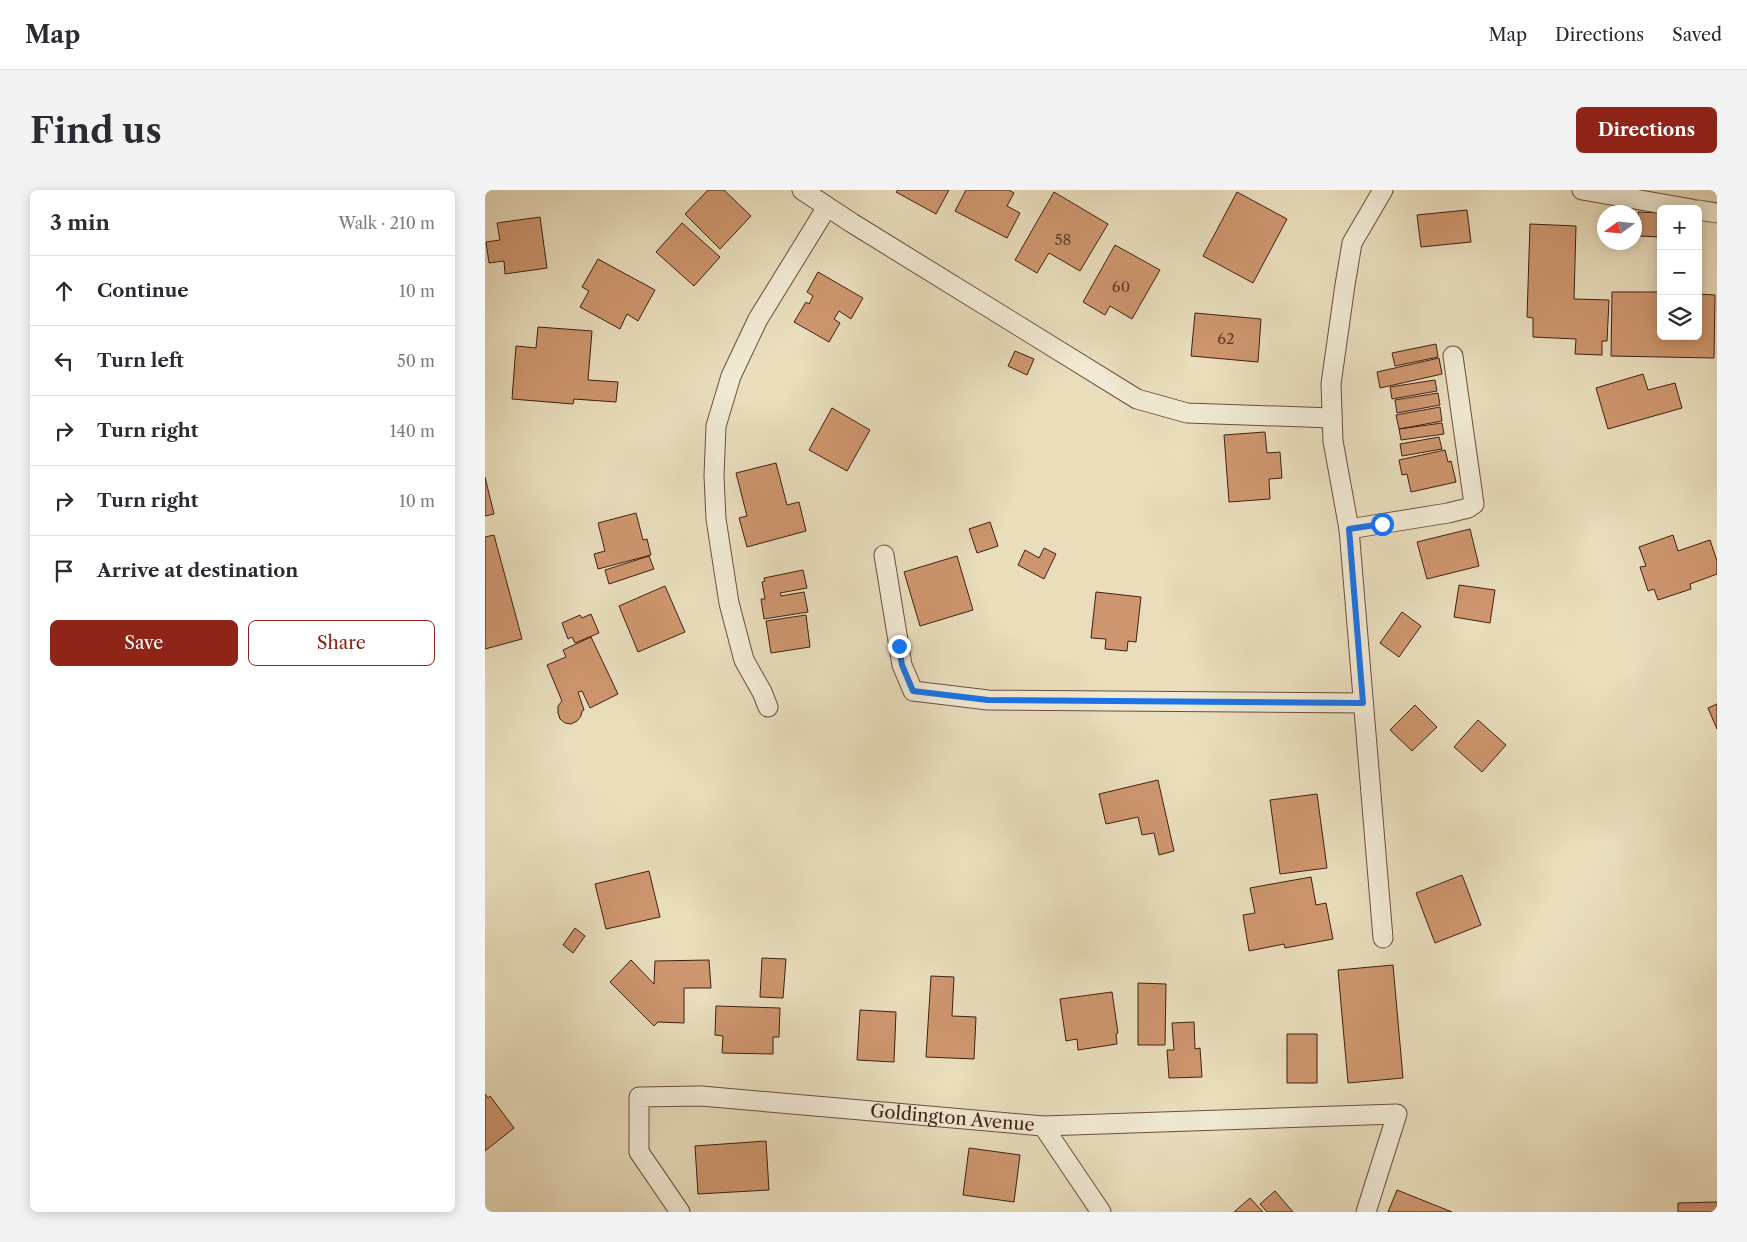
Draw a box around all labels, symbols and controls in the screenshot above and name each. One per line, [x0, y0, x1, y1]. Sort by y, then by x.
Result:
text: Map [25, 20, 80, 49]
text: Map [1488, 24, 1527, 46]
text: Directions [1555, 24, 1644, 46]
text: Saved [1672, 24, 1722, 46]
button: Directions [1576, 107, 1717, 153]
text: Find us [30, 109, 162, 152]
north arrow [1597, 205, 1642, 250]
map controls [1657, 205, 1702, 340]
button: + [1657, 205, 1702, 250]
text: 3 min [50, 210, 110, 235]
text: Walk · 210 m [339, 213, 435, 233]
house number: 58 [1054, 230, 1072, 249]
button: − [1657, 250, 1702, 295]
icon: ahead [50, 277, 78, 305]
house number: 60 [1112, 277, 1130, 296]
text: Continue [97, 279, 189, 302]
text: 10 m [399, 281, 435, 301]
button: layers [1657, 295, 1702, 340]
house number: 62 [1217, 329, 1235, 348]
icon: left [50, 347, 78, 375]
text: Turn left [97, 349, 184, 372]
text: 50 m [397, 351, 435, 371]
icon: right [50, 417, 78, 445]
text: Turn right [97, 419, 198, 442]
text: 140 m [390, 421, 435, 441]
icon: right [50, 487, 78, 515]
text: Turn right [97, 489, 198, 512]
text: 10 m [399, 491, 435, 511]
route start [1371, 513, 1394, 536]
icon: arrive [50, 557, 78, 585]
text: Arrive at destination [97, 559, 298, 582]
button: Save [50, 620, 238, 666]
button: Share [248, 620, 435, 666]
route end [888, 635, 911, 658]
street label: Goldington Avenue [869, 1100, 1035, 1136]

